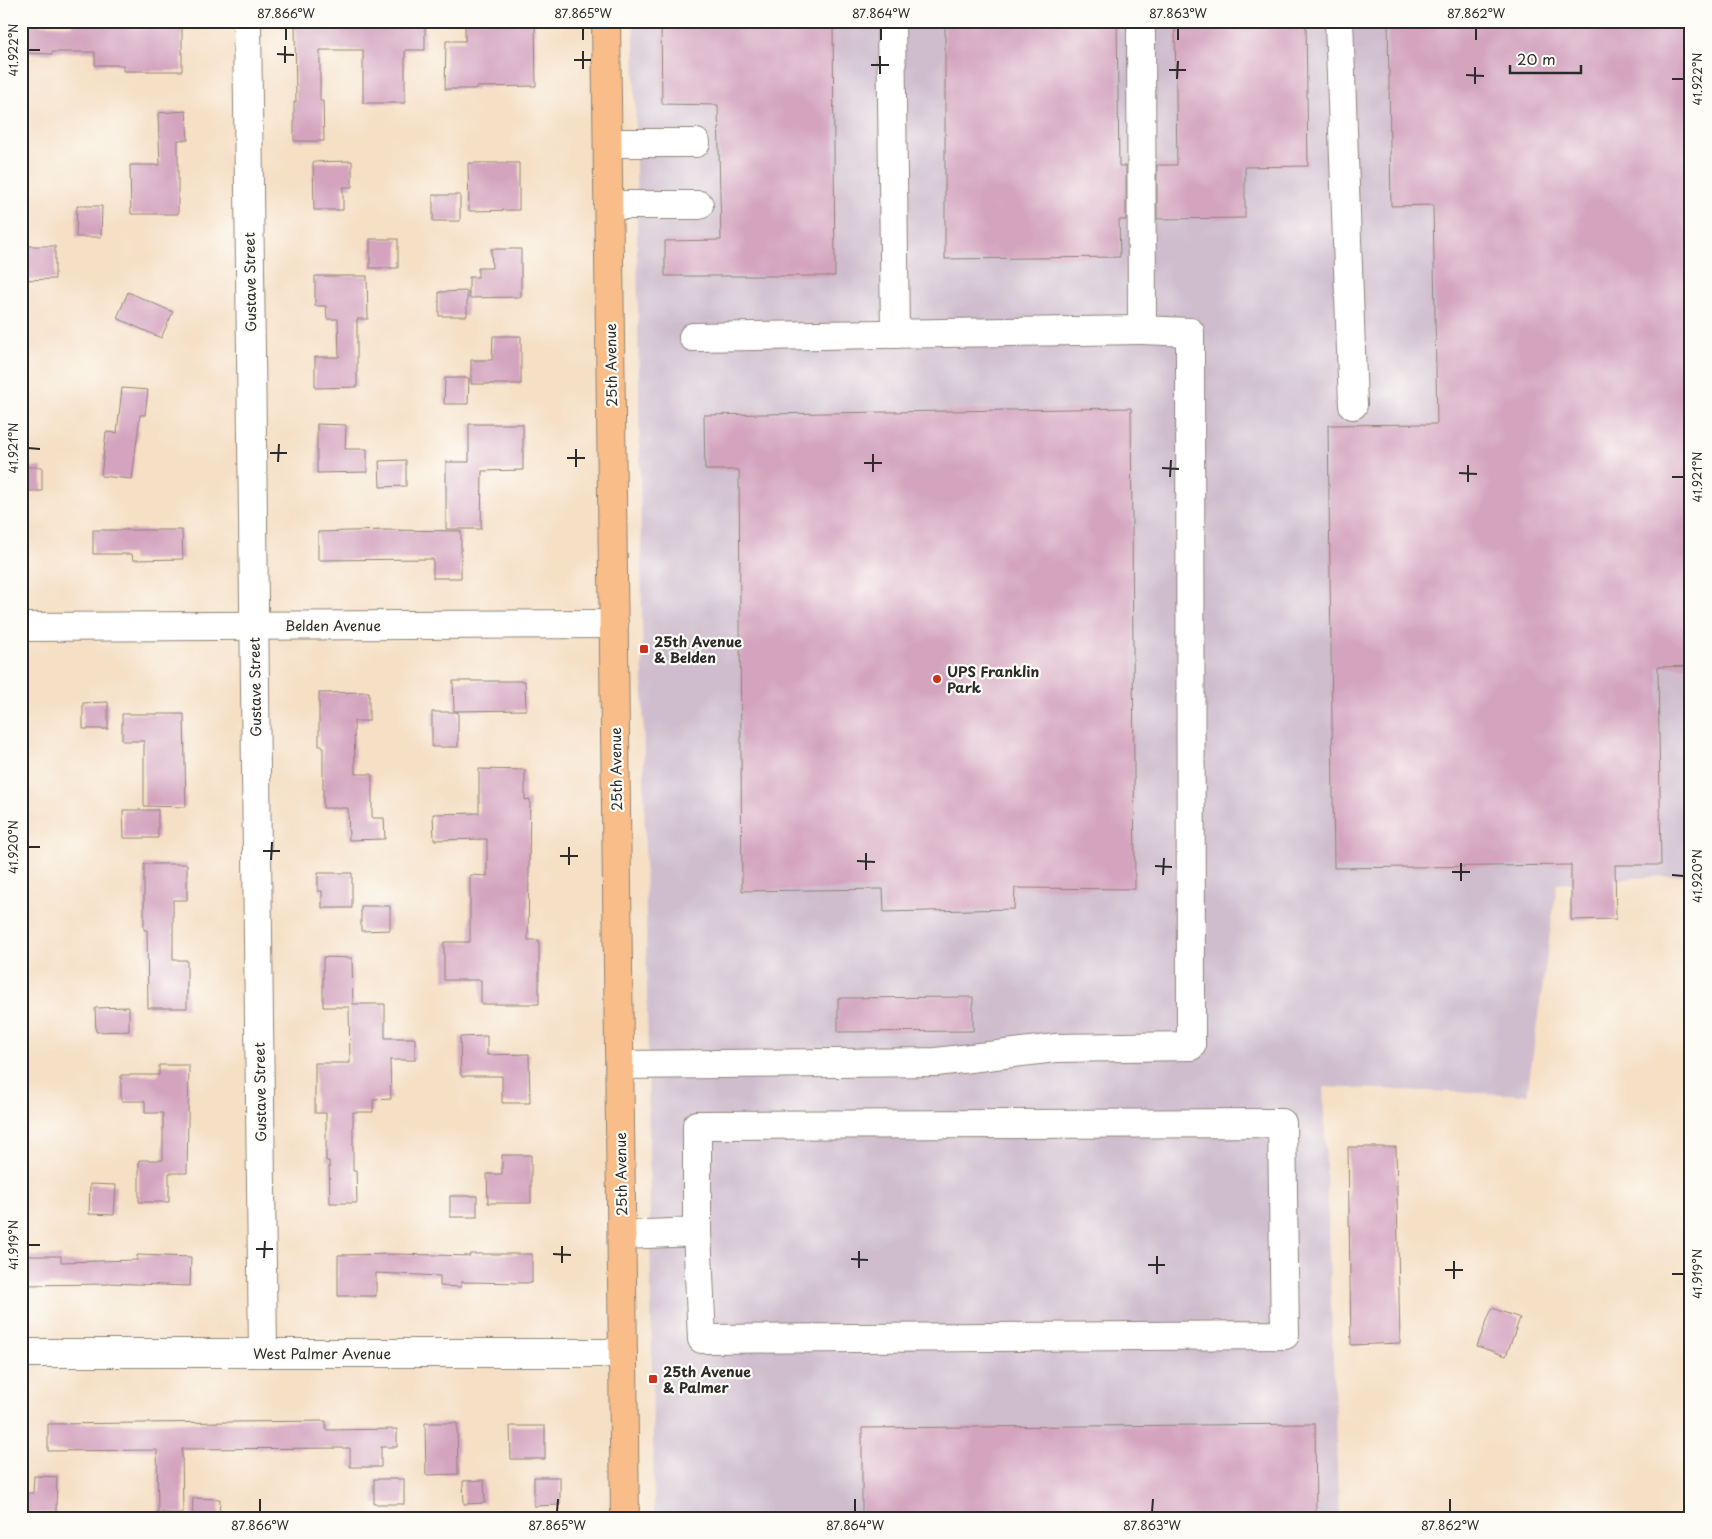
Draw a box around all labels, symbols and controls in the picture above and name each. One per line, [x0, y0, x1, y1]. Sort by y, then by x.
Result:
text: 87.866°W [257, 4, 316, 22]
text: 87.865°W [554, 4, 612, 22]
text: 87.864°W [852, 4, 911, 22]
text: 87.863°W [1149, 4, 1208, 22]
text: 87.862°W [1447, 4, 1506, 22]
text: 41.922°N [4, 24, 22, 76]
scale bar [1510, 42, 1581, 74]
text: 20 m [1517, 47, 1556, 70]
text: 41.922°N [1688, 53, 1706, 105]
street label: Gustave Street [239, 232, 261, 332]
street label: 25th Avenue [600, 323, 622, 407]
text: 41.921°N [4, 423, 22, 473]
text: 41.921°N [1688, 452, 1706, 502]
street label: Belden Avenue [285, 615, 381, 636]
place label: 25th Avenue & Belden [654, 631, 742, 668]
street label: Gustave Street [244, 637, 266, 737]
marker: 25th Avenue & Belden [638, 643, 650, 655]
place label: UPS Franklin Park [947, 661, 1040, 698]
marker: UPS Franklin Park [931, 673, 943, 685]
street label: 25th Avenue [605, 727, 627, 811]
text: 41.920°N [4, 820, 22, 874]
text: 41.920°N [1688, 849, 1706, 903]
street label: Gustave Street [249, 1042, 271, 1142]
street label: 25th Avenue [610, 1132, 632, 1216]
text: 41.919°N [4, 1220, 22, 1270]
text: 41.919°N [1688, 1249, 1706, 1299]
street label: West Palmer Avenue [253, 1343, 391, 1364]
place label: 25th Avenue & Palmer [663, 1361, 751, 1398]
marker: 25th Avenue & Palmer [647, 1373, 659, 1385]
text: 87.866°W [231, 1516, 290, 1534]
text: 87.865°W [528, 1516, 586, 1534]
text: 87.864°W [826, 1516, 885, 1534]
text: 87.863°W [1123, 1516, 1182, 1534]
text: 87.862°W [1421, 1516, 1480, 1534]

